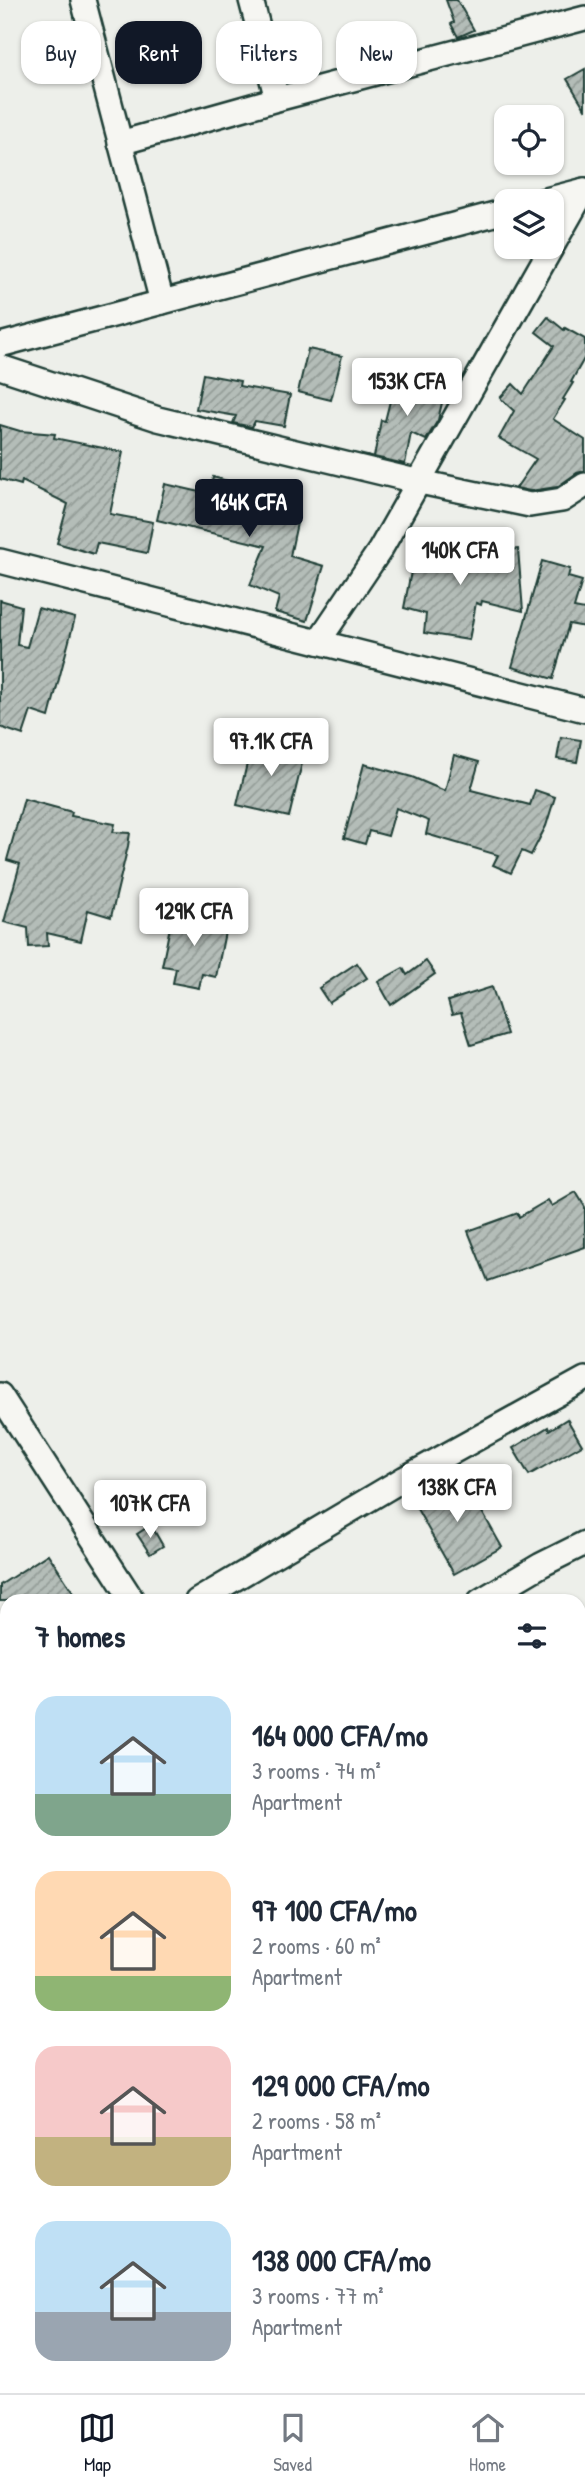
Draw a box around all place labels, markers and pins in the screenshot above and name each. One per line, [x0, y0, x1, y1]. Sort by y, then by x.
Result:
pin: 153K CFA [335, 358, 479, 418]
pin: 164K CFA [177, 480, 321, 539]
pin: 140K CFA [388, 528, 532, 587]
pin: 97.1K CFA [191, 718, 351, 778]
pin: 129K CFA [122, 888, 266, 948]
pin: 138K CFA [385, 1464, 529, 1524]
pin: 107K CFA [78, 1480, 222, 1540]

